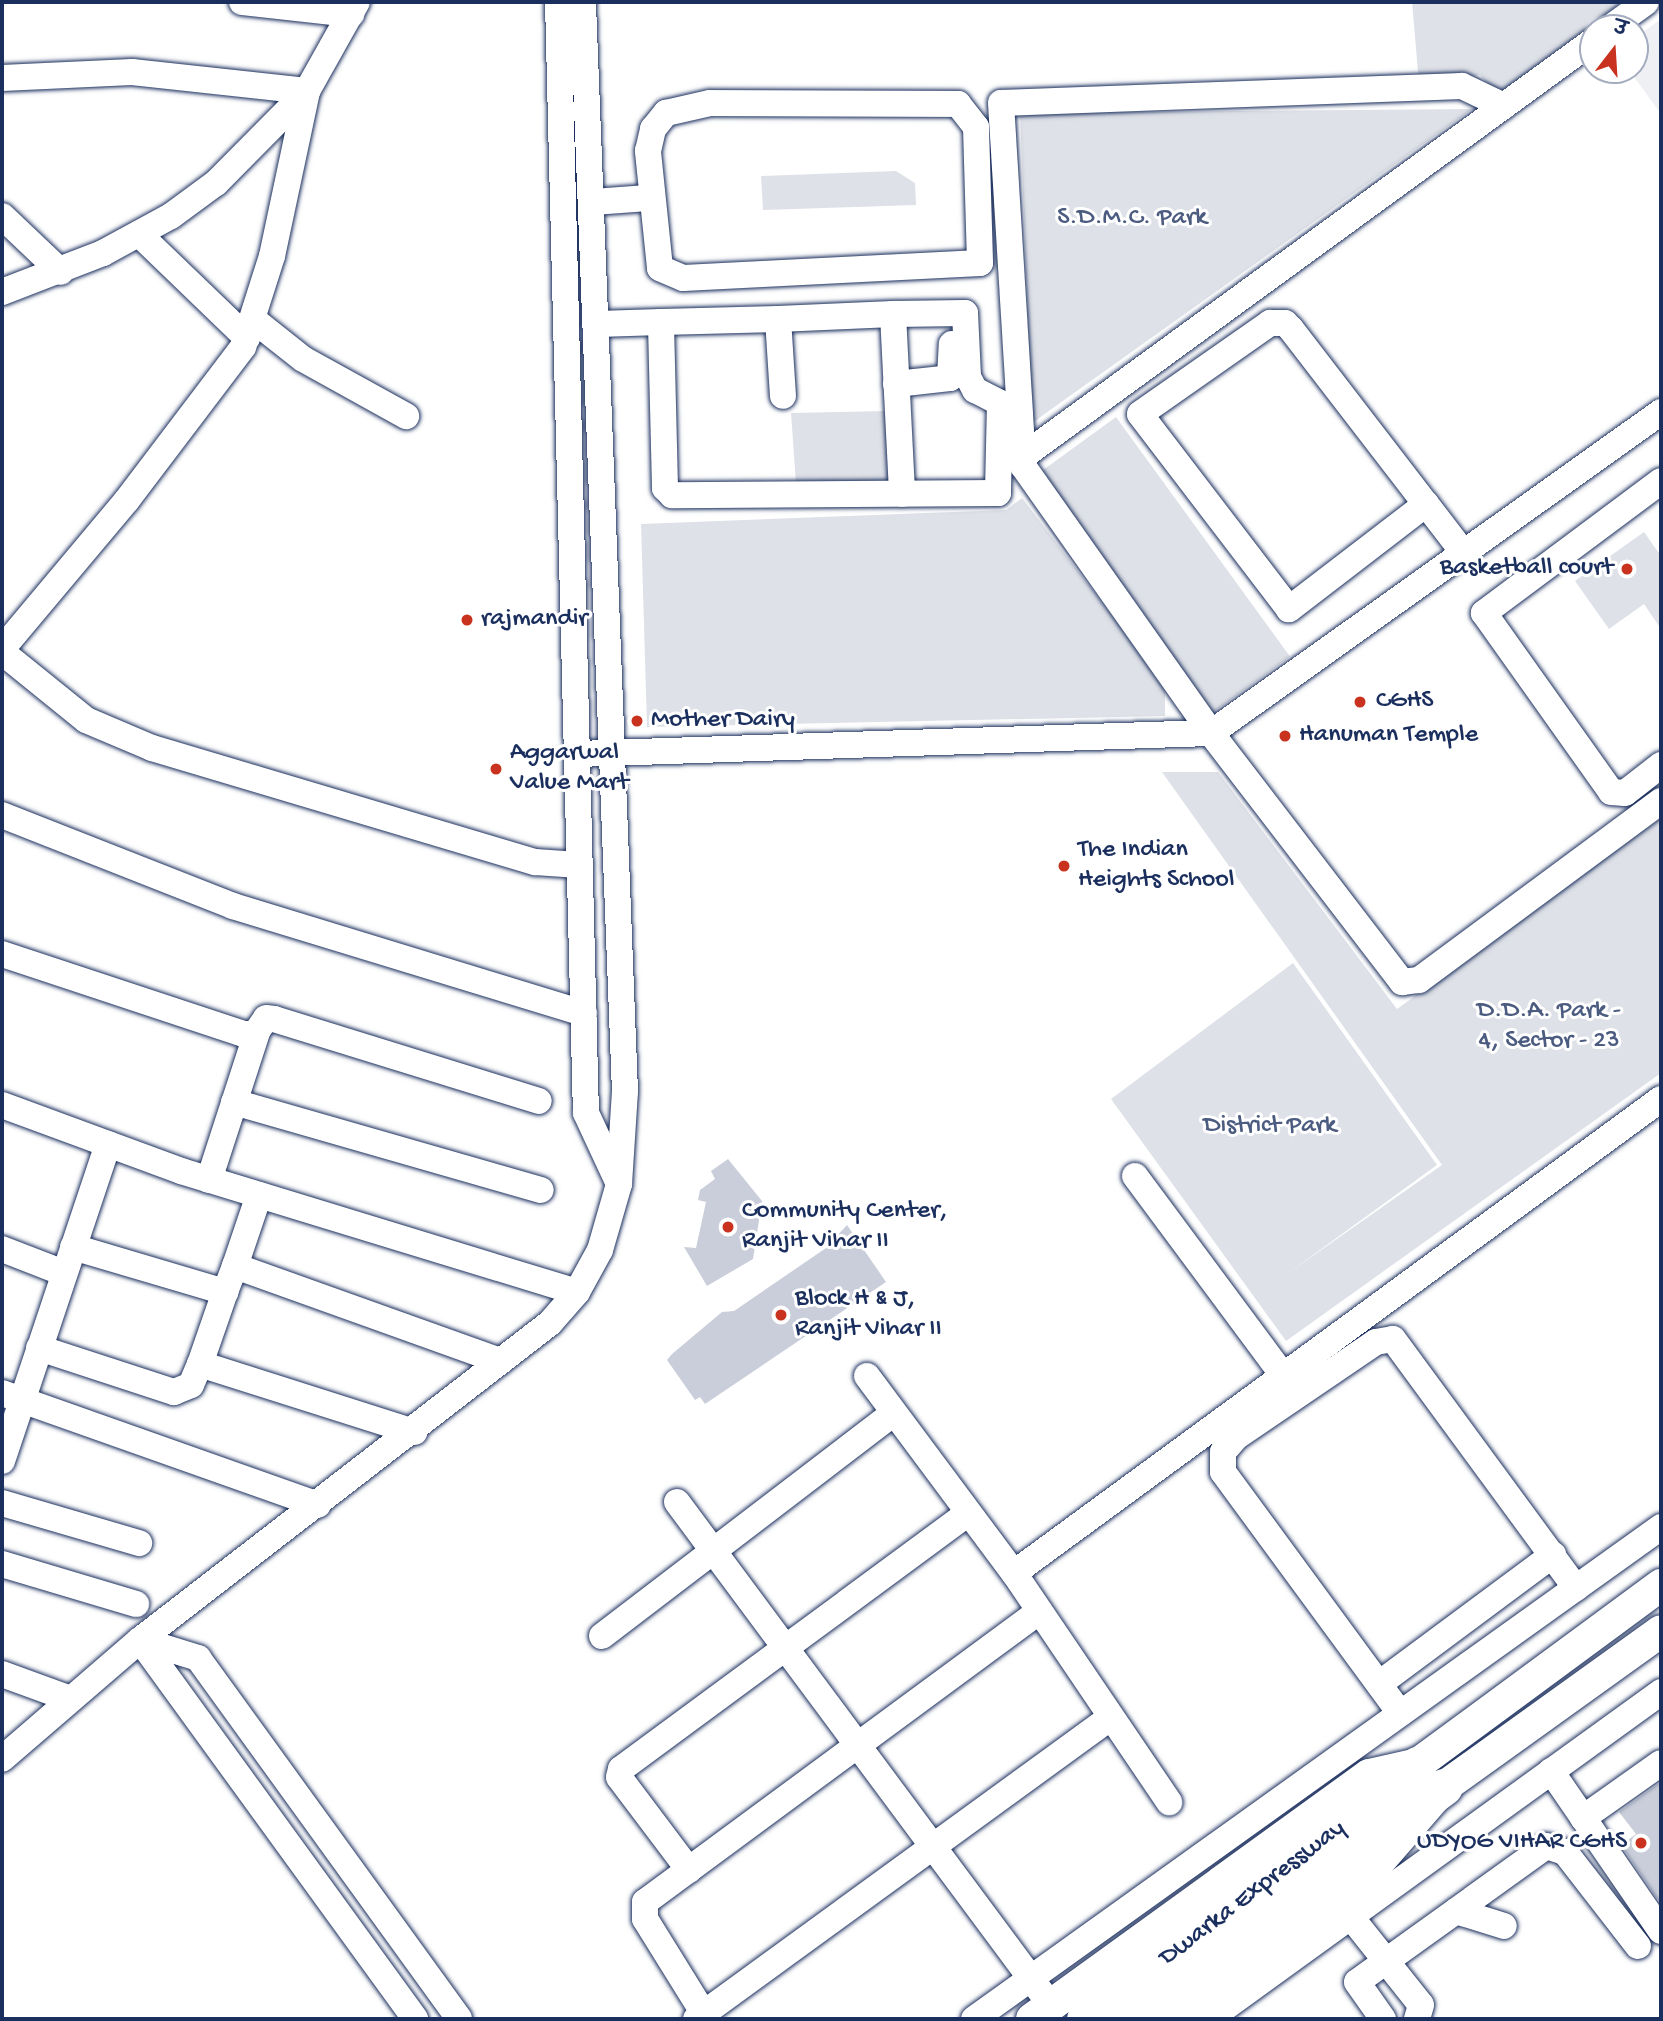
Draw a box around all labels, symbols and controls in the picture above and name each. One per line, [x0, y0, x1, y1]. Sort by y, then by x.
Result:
north arrow [1579, 14, 1649, 84]
text: उ [1610, 18, 1629, 43]
park label: S.D.M.C. Park [1057, 203, 1207, 235]
place label: Basketball court [1440, 553, 1613, 585]
marker: Basketball court [1619, 561, 1635, 577]
place label: rajmandir [481, 604, 588, 636]
marker: rajmandir [459, 612, 475, 628]
place label: CGHS [1376, 686, 1433, 718]
marker: CGHS [1350, 692, 1370, 712]
place label: Mother Dairy [651, 705, 795, 737]
marker: Mother Dairy [629, 713, 645, 729]
place label: Hanuman Temple [1299, 720, 1478, 752]
marker: Hanuman Temple [1277, 728, 1293, 744]
place label: Aggarwal Value Mart [510, 738, 629, 800]
marker: Aggarwal Value Mart [488, 761, 504, 777]
place label: The Indian Heights School [1078, 835, 1235, 896]
marker: The Indian Heights School [1056, 858, 1072, 874]
park label: D.D.A. Park - 4, Sector - 23 [1477, 996, 1621, 1058]
park label: District Park [1204, 1111, 1336, 1143]
place label: Community Center, Ranjit Vihar II [742, 1196, 948, 1258]
marker: Community Center, Ranjit Vihar II [720, 1219, 736, 1235]
place label: Block H & J, Ranjit Vihar II [795, 1284, 942, 1346]
marker: Block H & J, Ranjit Vihar II [773, 1307, 789, 1323]
street label: Dwarka Expressway [1154, 1814, 1352, 1974]
place label: UDYOG VIHAR CGHS [1417, 1827, 1627, 1859]
marker: UDYOG VIHAR CGHS [1633, 1835, 1649, 1851]

